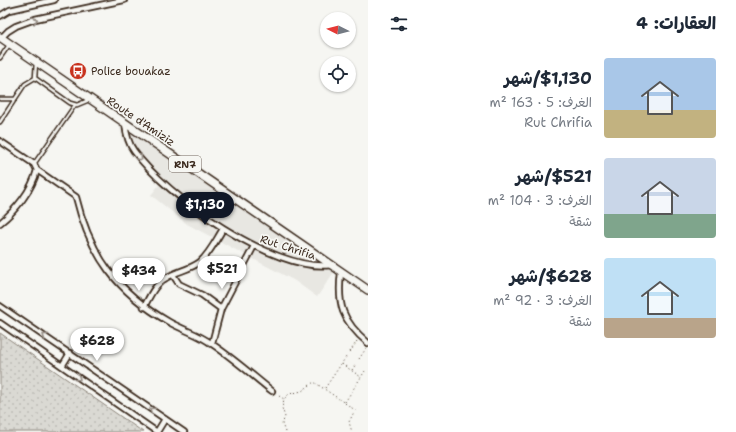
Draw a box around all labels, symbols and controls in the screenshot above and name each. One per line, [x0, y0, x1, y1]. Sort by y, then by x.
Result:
north arrow [320, 12, 356, 48]
map controls [320, 12, 356, 92]
text: العقارات: 4 [636, 12, 716, 34]
icon: filters [388, 13, 410, 35]
one-way arrow [31, 16, 38, 25]
button: locate [320, 56, 356, 92]
bus stop icon: Police bouakaz [68, 61, 88, 81]
place label: Police bouakaz [91, 64, 171, 79]
text: $1,130/شهر [504, 67, 592, 89]
icon: home [636, 74, 684, 122]
street label: Route d'Amiziz [104, 93, 178, 150]
text: الغرف: 5 · 163 m² [489, 94, 592, 111]
text: Rut Chrifia [524, 114, 592, 131]
one-way arrow [135, 153, 143, 161]
road number: RN7 [169, 156, 201, 172]
text: $521/شهر [516, 165, 592, 187]
icon: home [636, 174, 684, 222]
pin: $1,130 [172, 192, 238, 226]
text: الغرف: 3 · 104 m² [488, 192, 592, 209]
text: $1,130 [185, 196, 225, 213]
text: شقة [569, 213, 592, 230]
street label: Rut Chrifia [258, 231, 318, 264]
pin: $521 [198, 256, 246, 290]
pin: $434 [115, 258, 163, 292]
text: $521 [206, 260, 238, 277]
text: $434 [121, 262, 157, 279]
text: $628/شهر [510, 265, 592, 287]
icon: home [636, 274, 684, 322]
text: الغرف: 3 · 92 m² [493, 292, 592, 309]
text: شقة [569, 313, 592, 330]
pin: $628 [73, 328, 121, 362]
text: $628 [79, 332, 115, 349]
one-way arrow [42, 333, 49, 341]
one-way arrow [74, 373, 81, 381]
one-way arrow [149, 407, 156, 415]

